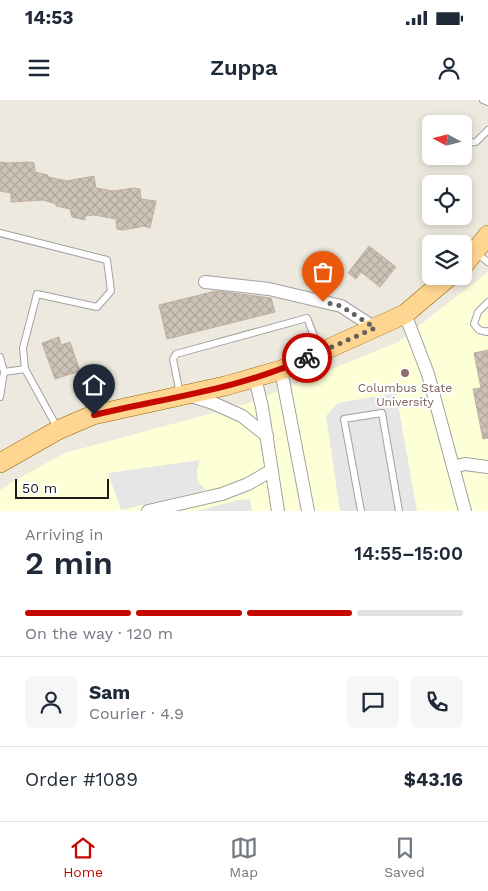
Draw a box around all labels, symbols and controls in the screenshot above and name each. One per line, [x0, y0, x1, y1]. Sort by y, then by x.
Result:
text: 14:53 [25, 6, 74, 29]
icon: menu [25, 54, 53, 82]
icon: person [435, 54, 463, 82]
text: Zuppa [210, 55, 278, 80]
north arrow [422, 115, 472, 165]
map controls [422, 115, 472, 285]
button: locate [422, 175, 472, 225]
button: layers [422, 235, 472, 285]
pin [302, 251, 344, 302]
icon: bag [309, 258, 337, 286]
courier [282, 333, 332, 383]
icon: bike [293, 344, 321, 372]
pin [73, 364, 115, 415]
marker: Columbus State University [399, 367, 411, 379]
icon: home [80, 371, 108, 399]
place label: Columbus State University [358, 381, 452, 409]
scale bar [15, 476, 109, 499]
text: 50 m [22, 480, 57, 496]
text: Arriving in [25, 525, 103, 544]
text: 14:55–15:00 [354, 542, 463, 565]
text: 2 min [25, 544, 113, 582]
text: On the way · 120 m [25, 624, 173, 643]
button: person [25, 676, 77, 728]
button: chat [347, 676, 399, 728]
button: phone [411, 676, 463, 728]
text: Sam [89, 681, 130, 704]
text: Courier · 4.9 [89, 704, 184, 723]
text: Order #1089 [25, 768, 138, 791]
text: $43.16 [404, 768, 463, 791]
tab: Home [63, 834, 103, 880]
tab: Map [229, 834, 258, 880]
tab: Saved [384, 834, 425, 880]

